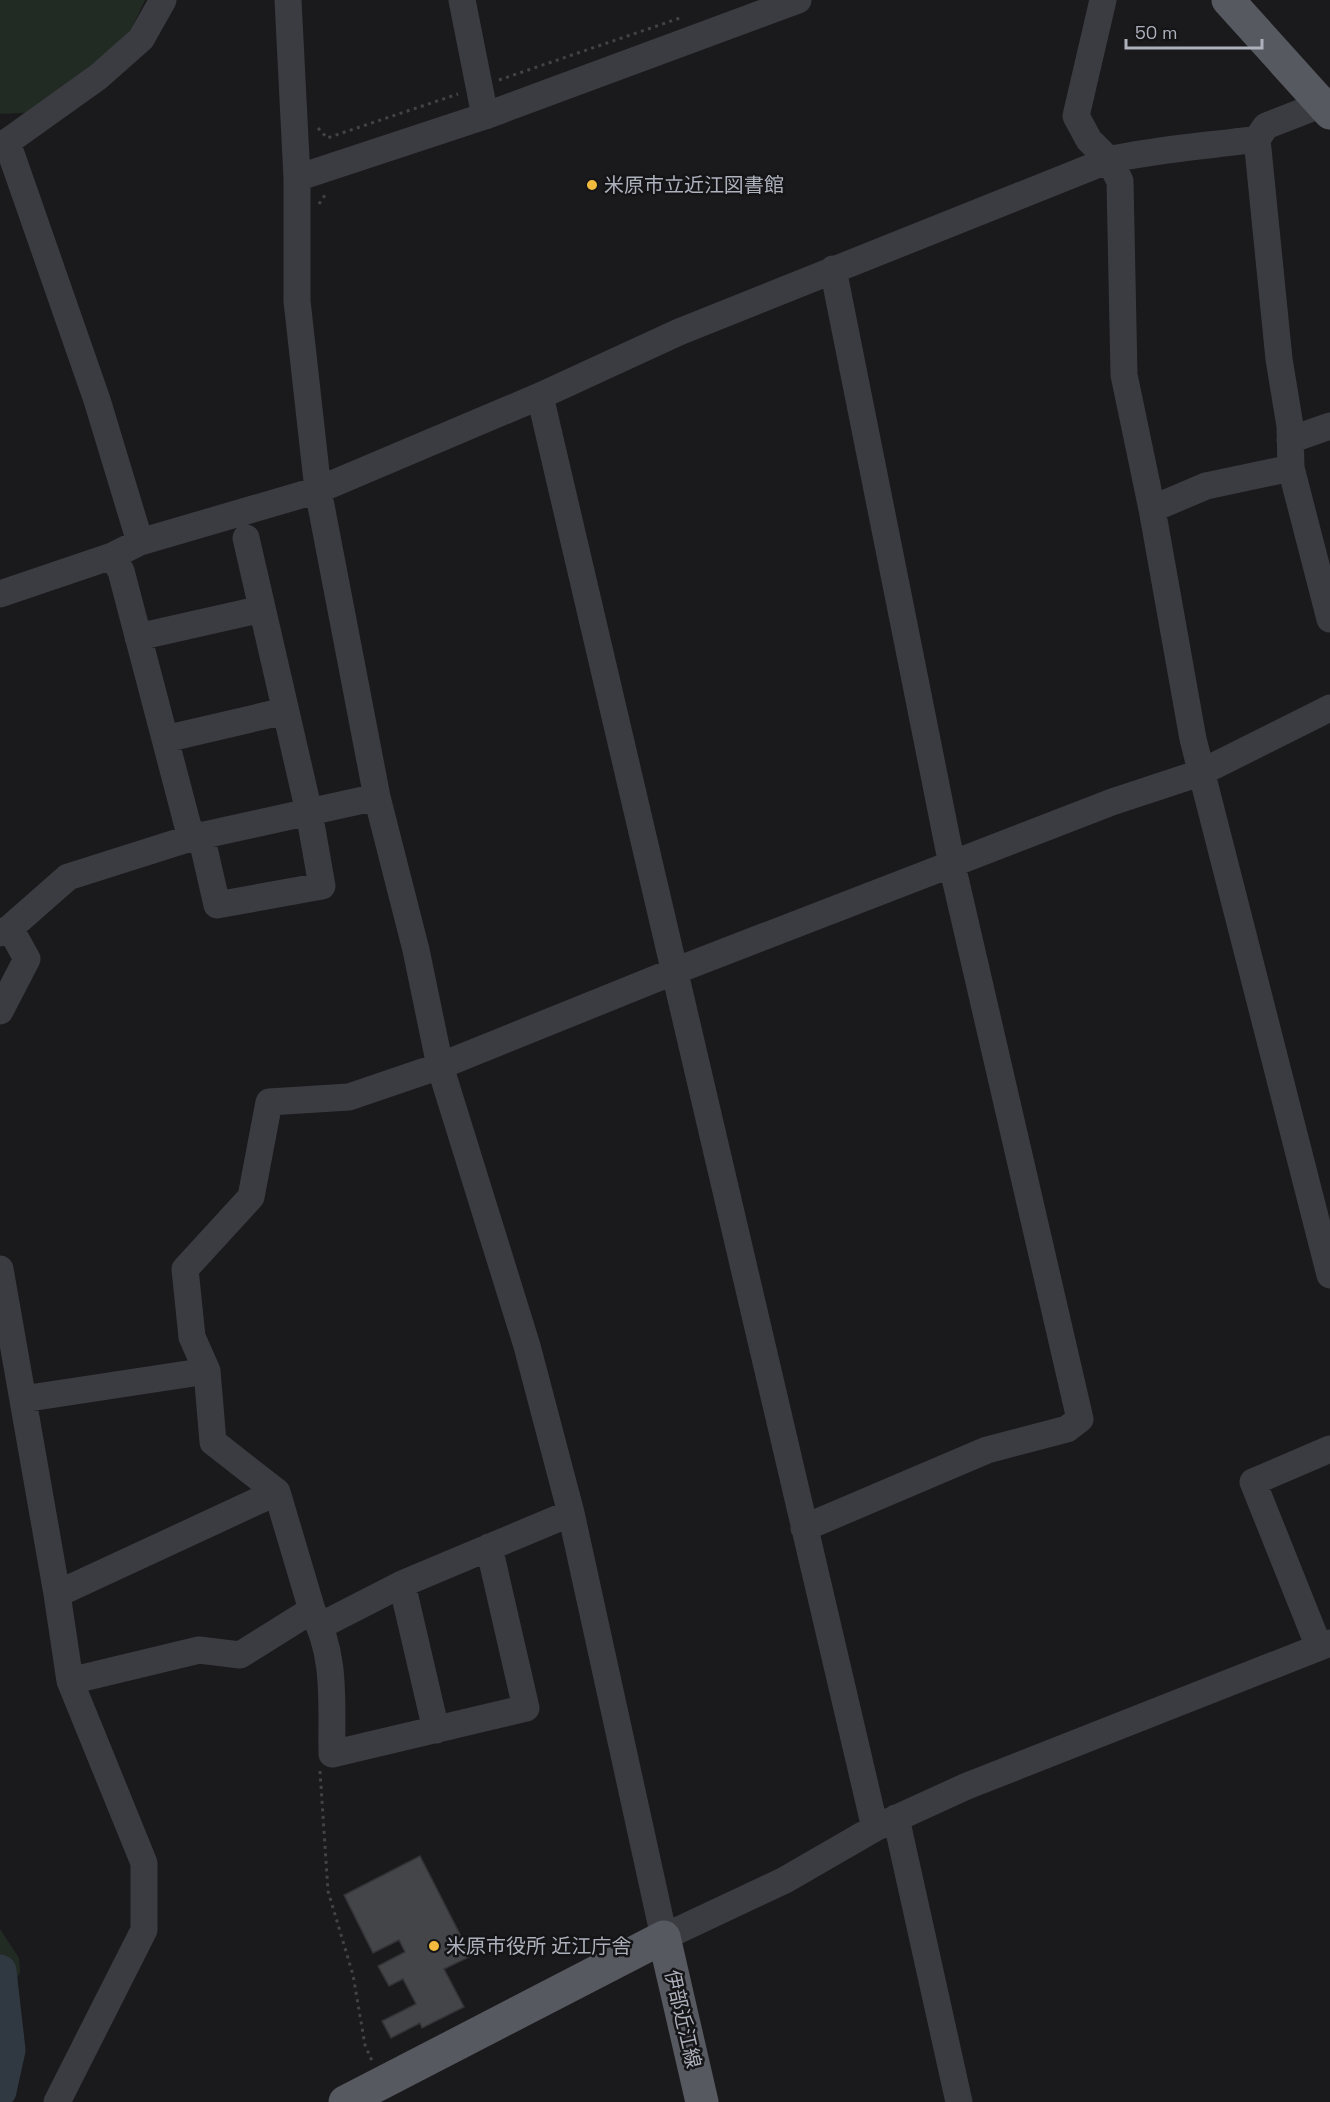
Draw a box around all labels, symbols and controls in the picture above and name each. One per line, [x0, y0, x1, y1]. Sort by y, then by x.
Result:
scale bar [1126, 12, 1262, 50]
text: 50 m [1135, 21, 1177, 44]
place label: 米原市立近江図書館 [604, 172, 784, 198]
marker: 米原市立近江図書館 [585, 178, 599, 192]
place label: 米原市役所 近江庁舎 [446, 1933, 631, 1959]
marker: 米原市役所 近江庁舎 [427, 1939, 441, 1953]
street label: 伊部近江線 [659, 1967, 707, 2071]

